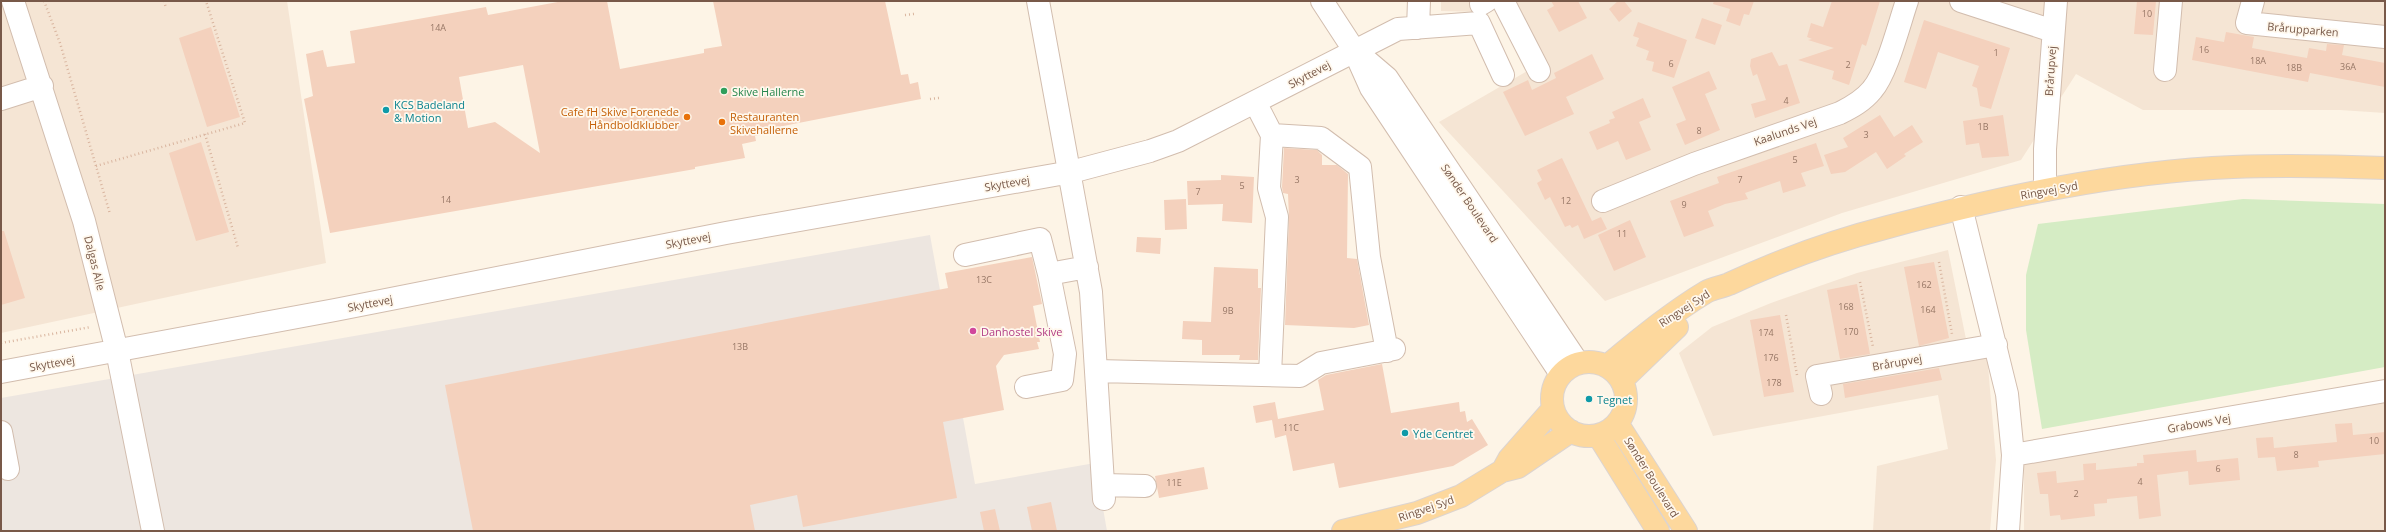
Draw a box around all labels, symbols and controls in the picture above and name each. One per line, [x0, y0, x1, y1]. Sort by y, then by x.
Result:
house number: 10 [2142, 7, 2152, 20]
street label: Brårupparken [2267, 18, 2339, 40]
house number: 14A [430, 21, 446, 34]
house number: 16 [2199, 43, 2209, 56]
street label: Brårupvej [2041, 45, 2059, 97]
house number: 1 [1993, 46, 1999, 59]
house number: 18A [2250, 54, 2266, 67]
street label: Skyttevej [1285, 57, 1333, 91]
house number: 6 [1668, 57, 1674, 70]
house number: 2 [1845, 58, 1851, 71]
house number: 36A [2340, 60, 2356, 73]
house number: 18B [2286, 61, 2302, 74]
place label: Skive Hallerne [732, 84, 805, 99]
marker: Skive Hallerne [719, 86, 729, 96]
house number: 4 [1783, 94, 1789, 107]
place label: KCS Badeland & Motion [394, 97, 465, 125]
place label: Cafe fH Skive Forenede Håndboldklubber [561, 104, 679, 132]
marker: KCS Badeland & Motion [381, 105, 391, 115]
place label: Restauranten Skivehallerne [730, 109, 799, 137]
marker: Cafe fH Skive Forenede Håndboldklubber [682, 112, 692, 122]
street label: Kaalunds Vej [1752, 113, 1818, 149]
marker: Restauranten Skivehallerne [717, 117, 727, 127]
house number: 1B [1978, 120, 1989, 133]
house number: 8 [1696, 124, 1702, 137]
house number: 3 [1863, 128, 1869, 141]
house number: 5 [1792, 153, 1798, 166]
street label: Sønder Boulevard [1438, 161, 1502, 245]
street label: Skyttevej [983, 172, 1031, 194]
house number: 3 [1294, 173, 1300, 186]
house number: 7 [1737, 173, 1743, 186]
street label: Ringvej Syd [2019, 178, 2079, 202]
house number: 5 [1239, 179, 1245, 192]
house number: 7 [1195, 185, 1201, 198]
house number: 14 [441, 193, 451, 206]
house number: 12 [1561, 194, 1571, 207]
house number: 9 [1681, 198, 1687, 211]
house number: 11 [1617, 227, 1627, 240]
street label: Skyttevej [664, 228, 712, 252]
street label: Dalgas Alle [81, 234, 109, 292]
house number: 13C [976, 273, 992, 286]
house number: 162 [1916, 278, 1932, 291]
street label: Ringvej Syd [1656, 286, 1712, 330]
street label: Skyttevej [346, 291, 394, 315]
house number: 168 [1838, 300, 1854, 313]
house number: 164 [1920, 303, 1936, 316]
house number: 9B [1223, 304, 1234, 317]
place label: Danhostel Skive [981, 324, 1062, 339]
house number: 170 [1843, 325, 1859, 338]
marker: Danhostel Skive [968, 326, 978, 336]
house number: 174 [1758, 326, 1774, 339]
house number: 13B [732, 340, 748, 353]
street label: Brårupvej [1871, 350, 1923, 374]
house number: 176 [1763, 351, 1779, 364]
street label: Skyttevej [28, 352, 76, 374]
house number: 178 [1766, 376, 1782, 389]
place label: Tegnet [1597, 392, 1632, 407]
marker: Tegnet [1584, 394, 1594, 404]
street label: Grabows Vej [2166, 410, 2232, 436]
house number: 11C [1283, 421, 1299, 434]
place label: Yde Centret [1413, 426, 1473, 441]
marker: Yde Centret [1400, 428, 1410, 438]
street label: Sønder Boulevard [1621, 434, 1683, 520]
house number: 10 [2369, 434, 2379, 447]
house number: 8 [2293, 448, 2299, 461]
house number: 6 [2215, 462, 2221, 475]
house number: 4 [2137, 475, 2143, 488]
house number: 11E [1166, 476, 1182, 489]
house number: 2 [2073, 487, 2079, 500]
street label: Ringvej Syd [1396, 491, 1456, 525]

